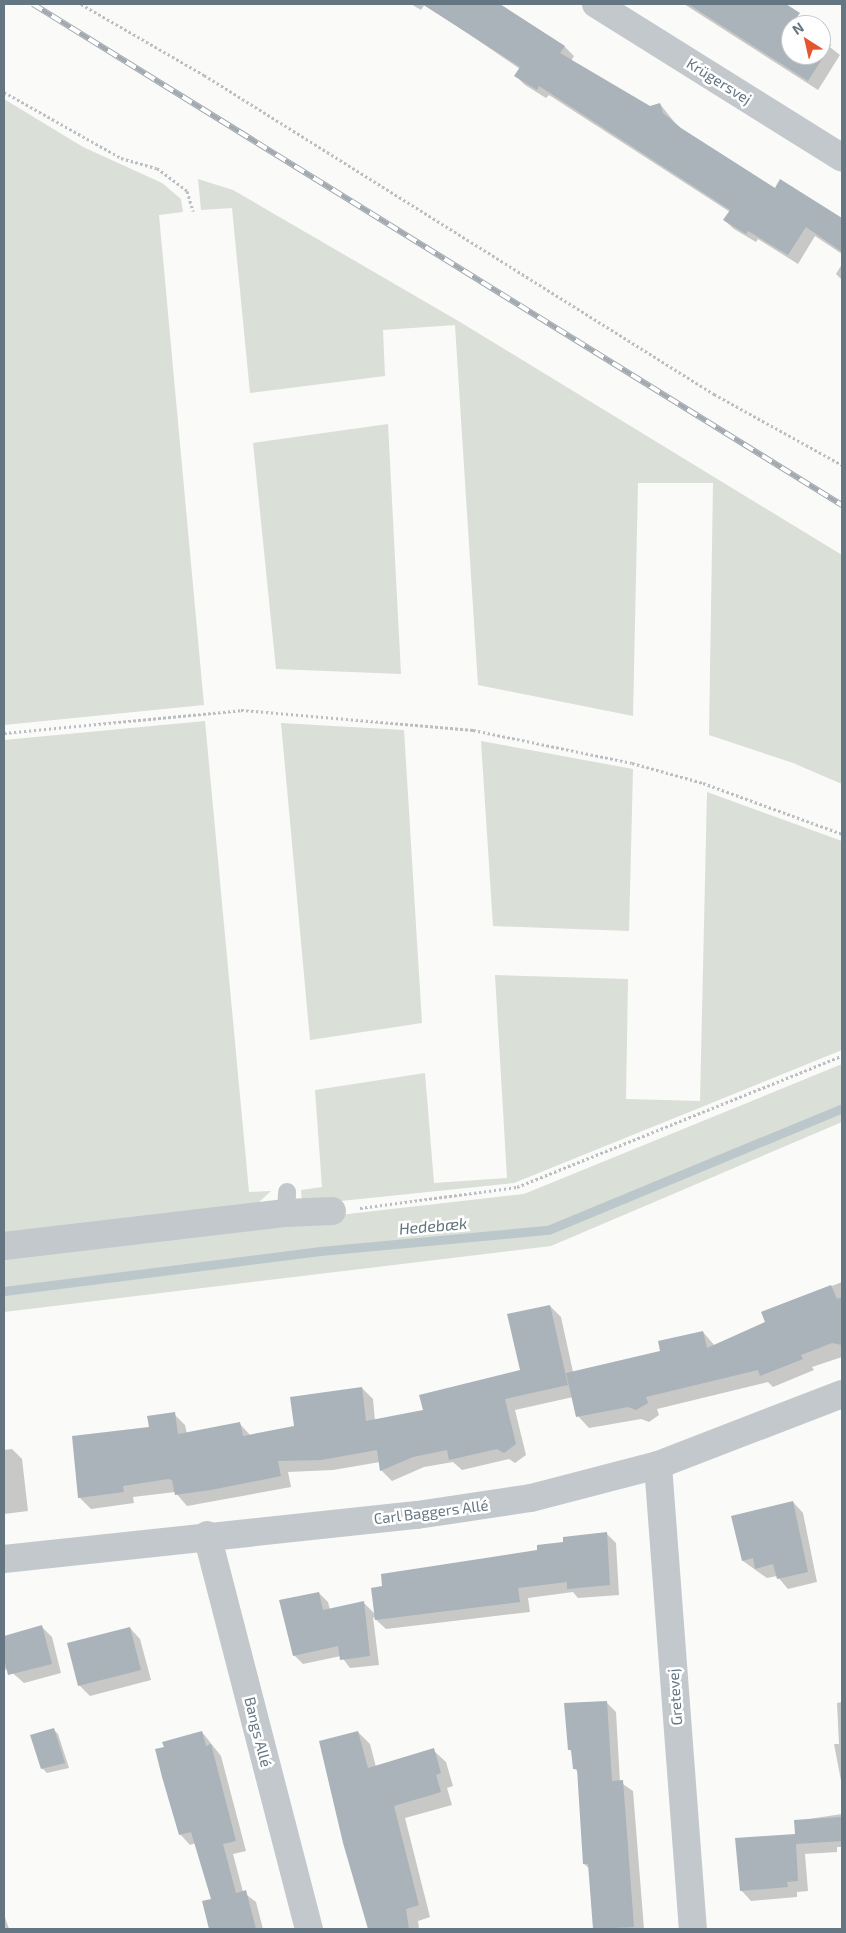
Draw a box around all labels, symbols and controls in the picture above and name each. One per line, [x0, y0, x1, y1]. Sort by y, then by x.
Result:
north arrow [781, 15, 831, 65]
text: N [789, 18, 807, 38]
street label: Krügersvej [683, 54, 755, 108]
water label: Hedebæk [398, 1213, 468, 1239]
street label: Carl Baggers Allé [372, 1496, 490, 1528]
street label: Gretevej [664, 1668, 686, 1726]
street label: Bangs Allé [241, 1695, 275, 1769]

